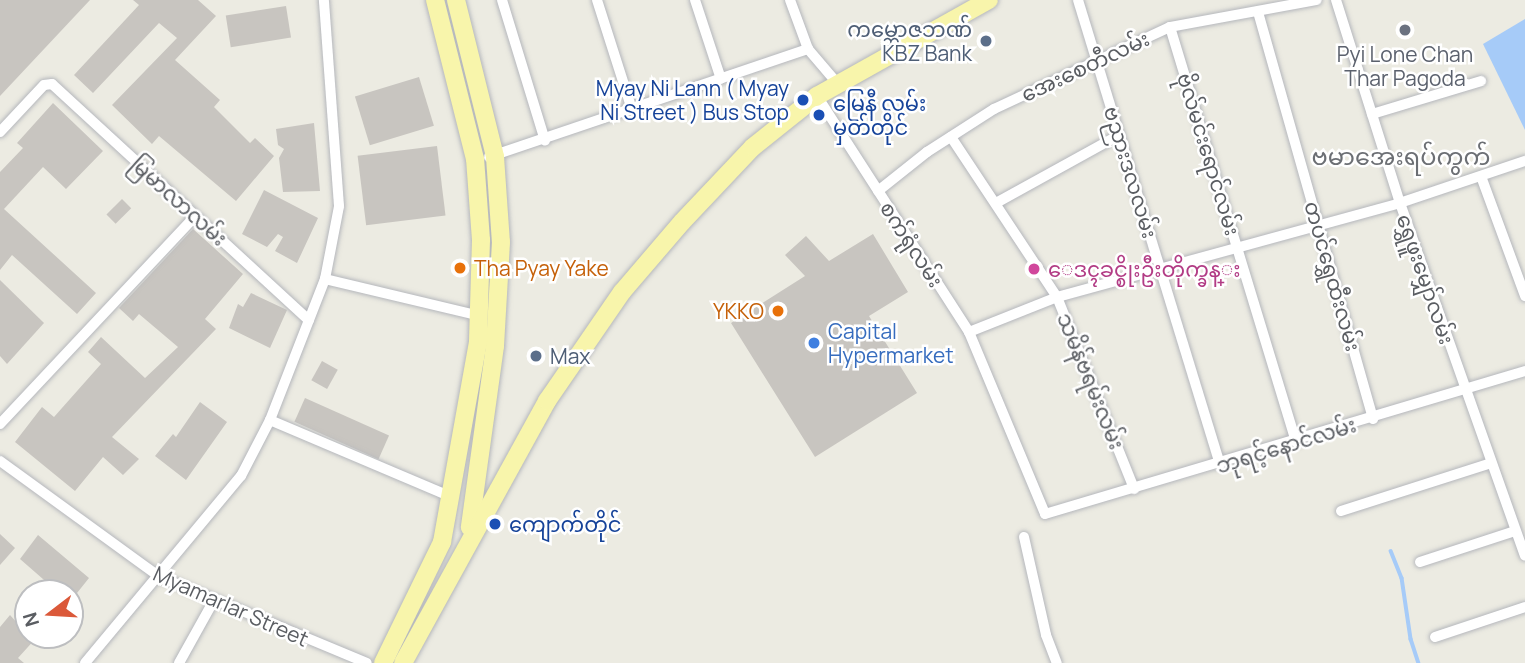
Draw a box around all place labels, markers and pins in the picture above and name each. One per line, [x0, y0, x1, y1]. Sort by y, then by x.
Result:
place label: ကမ္ဘောဇဘဏ် KBZ Bank [847, 16, 972, 66]
marker: Pyi Lone Chan Thar Pagoda [1397, 22, 1413, 38]
marker: ကမ္ဘောဇဘဏ် KBZ Bank [978, 33, 994, 49]
place label: Pyi Lone Chan Thar Pagoda [1337, 41, 1473, 91]
place label: Myay Ni Lann ( Myay Ni Street ) Bus Stop [596, 75, 789, 125]
place label: မြေနီ လမ်း မှတ်တိုင် [833, 90, 926, 140]
marker: Myay Ni Lann ( Myay Ni Street ) Bus Stop [795, 92, 811, 108]
marker: မြေနီ လမ်း မှတ်တိုင် [811, 107, 827, 123]
place label: Tha Pyay Yake [474, 255, 609, 281]
place label: ေဒၚခင္စိုးဦးတိုက္ခန္း [1048, 256, 1241, 282]
marker: Tha Pyay Yake [452, 260, 468, 276]
marker: ေဒၚခင္စိုးဦးတိုက္ခန္း [1026, 261, 1042, 277]
place label: YKKO [713, 298, 764, 324]
marker: YKKO [770, 303, 786, 319]
place label: Capital Hypermarket [828, 318, 954, 368]
marker: Capital Hypermarket [806, 335, 822, 351]
place label: Max [550, 343, 590, 369]
marker: Max [528, 348, 544, 364]
place label: ကျောက်တိုင် [509, 511, 621, 537]
marker: ကျောက်တိုင် [487, 516, 503, 532]

